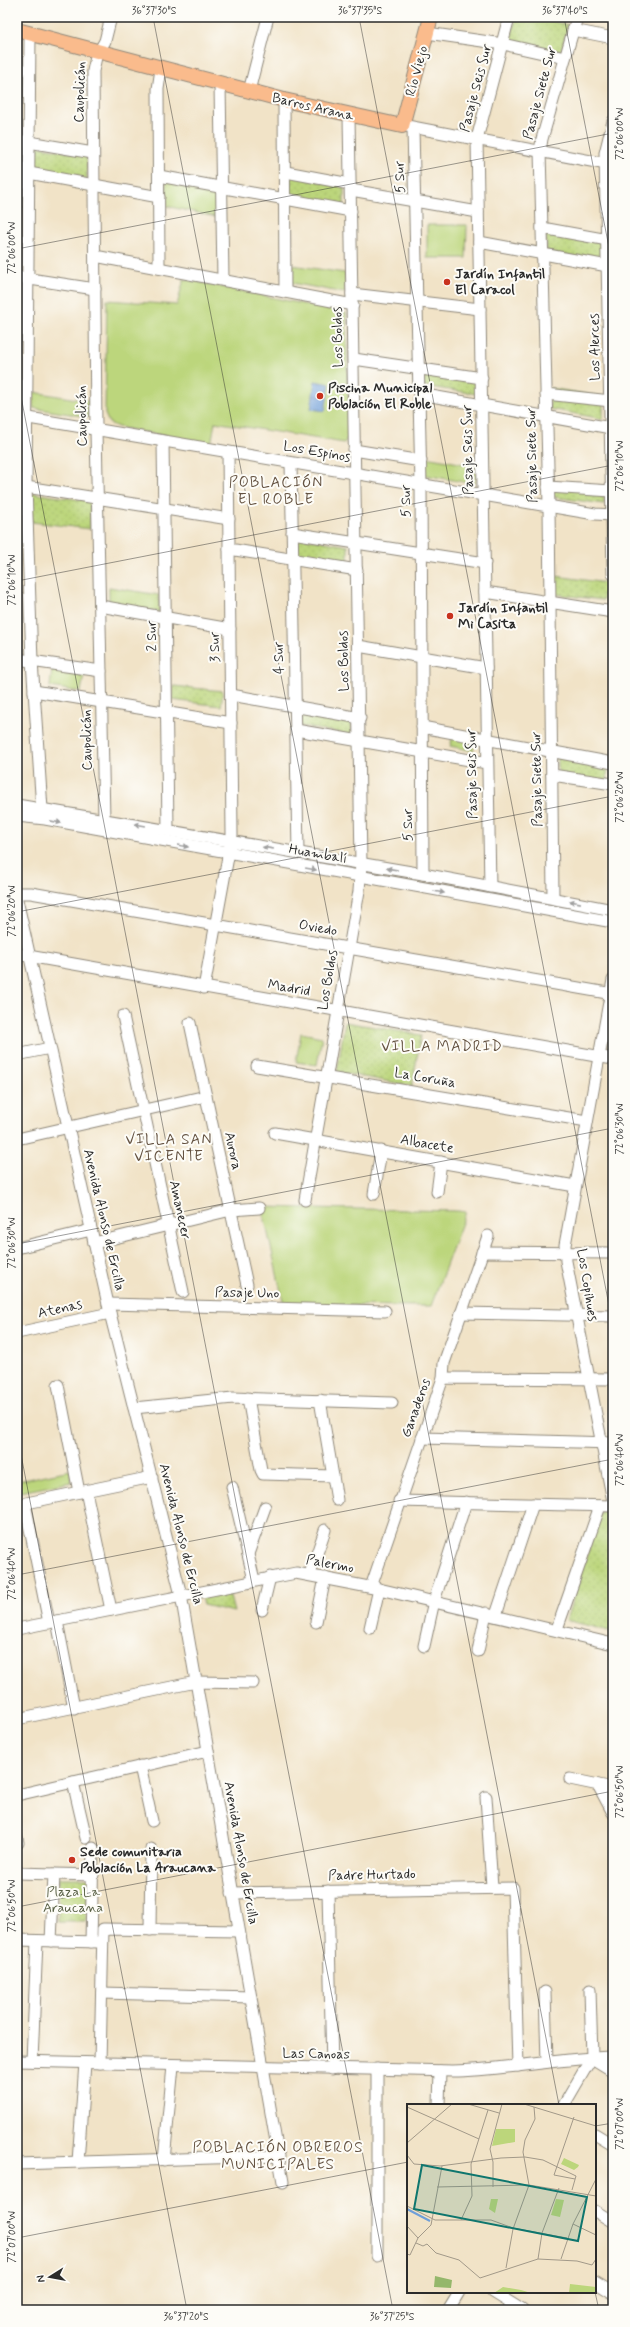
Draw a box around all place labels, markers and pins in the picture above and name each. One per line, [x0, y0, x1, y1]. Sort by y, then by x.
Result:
place label: Jardín Infantil El Caracol [455, 265, 545, 299]
marker: Jardín Infantil El Caracol [442, 277, 452, 287]
place label: Piscina Municipal Población El Roble [328, 379, 432, 413]
marker: Piscina Municipal Población El Roble [315, 391, 325, 401]
place label: Jardín Infantil Mi Casita [458, 599, 548, 633]
marker: Jardín Infantil Mi Casita [445, 611, 455, 621]
place label: Sede comunitaria Población La Araucana [80, 1843, 216, 1877]
marker: Sede comunitaria Población La Araucana [67, 1855, 77, 1865]

